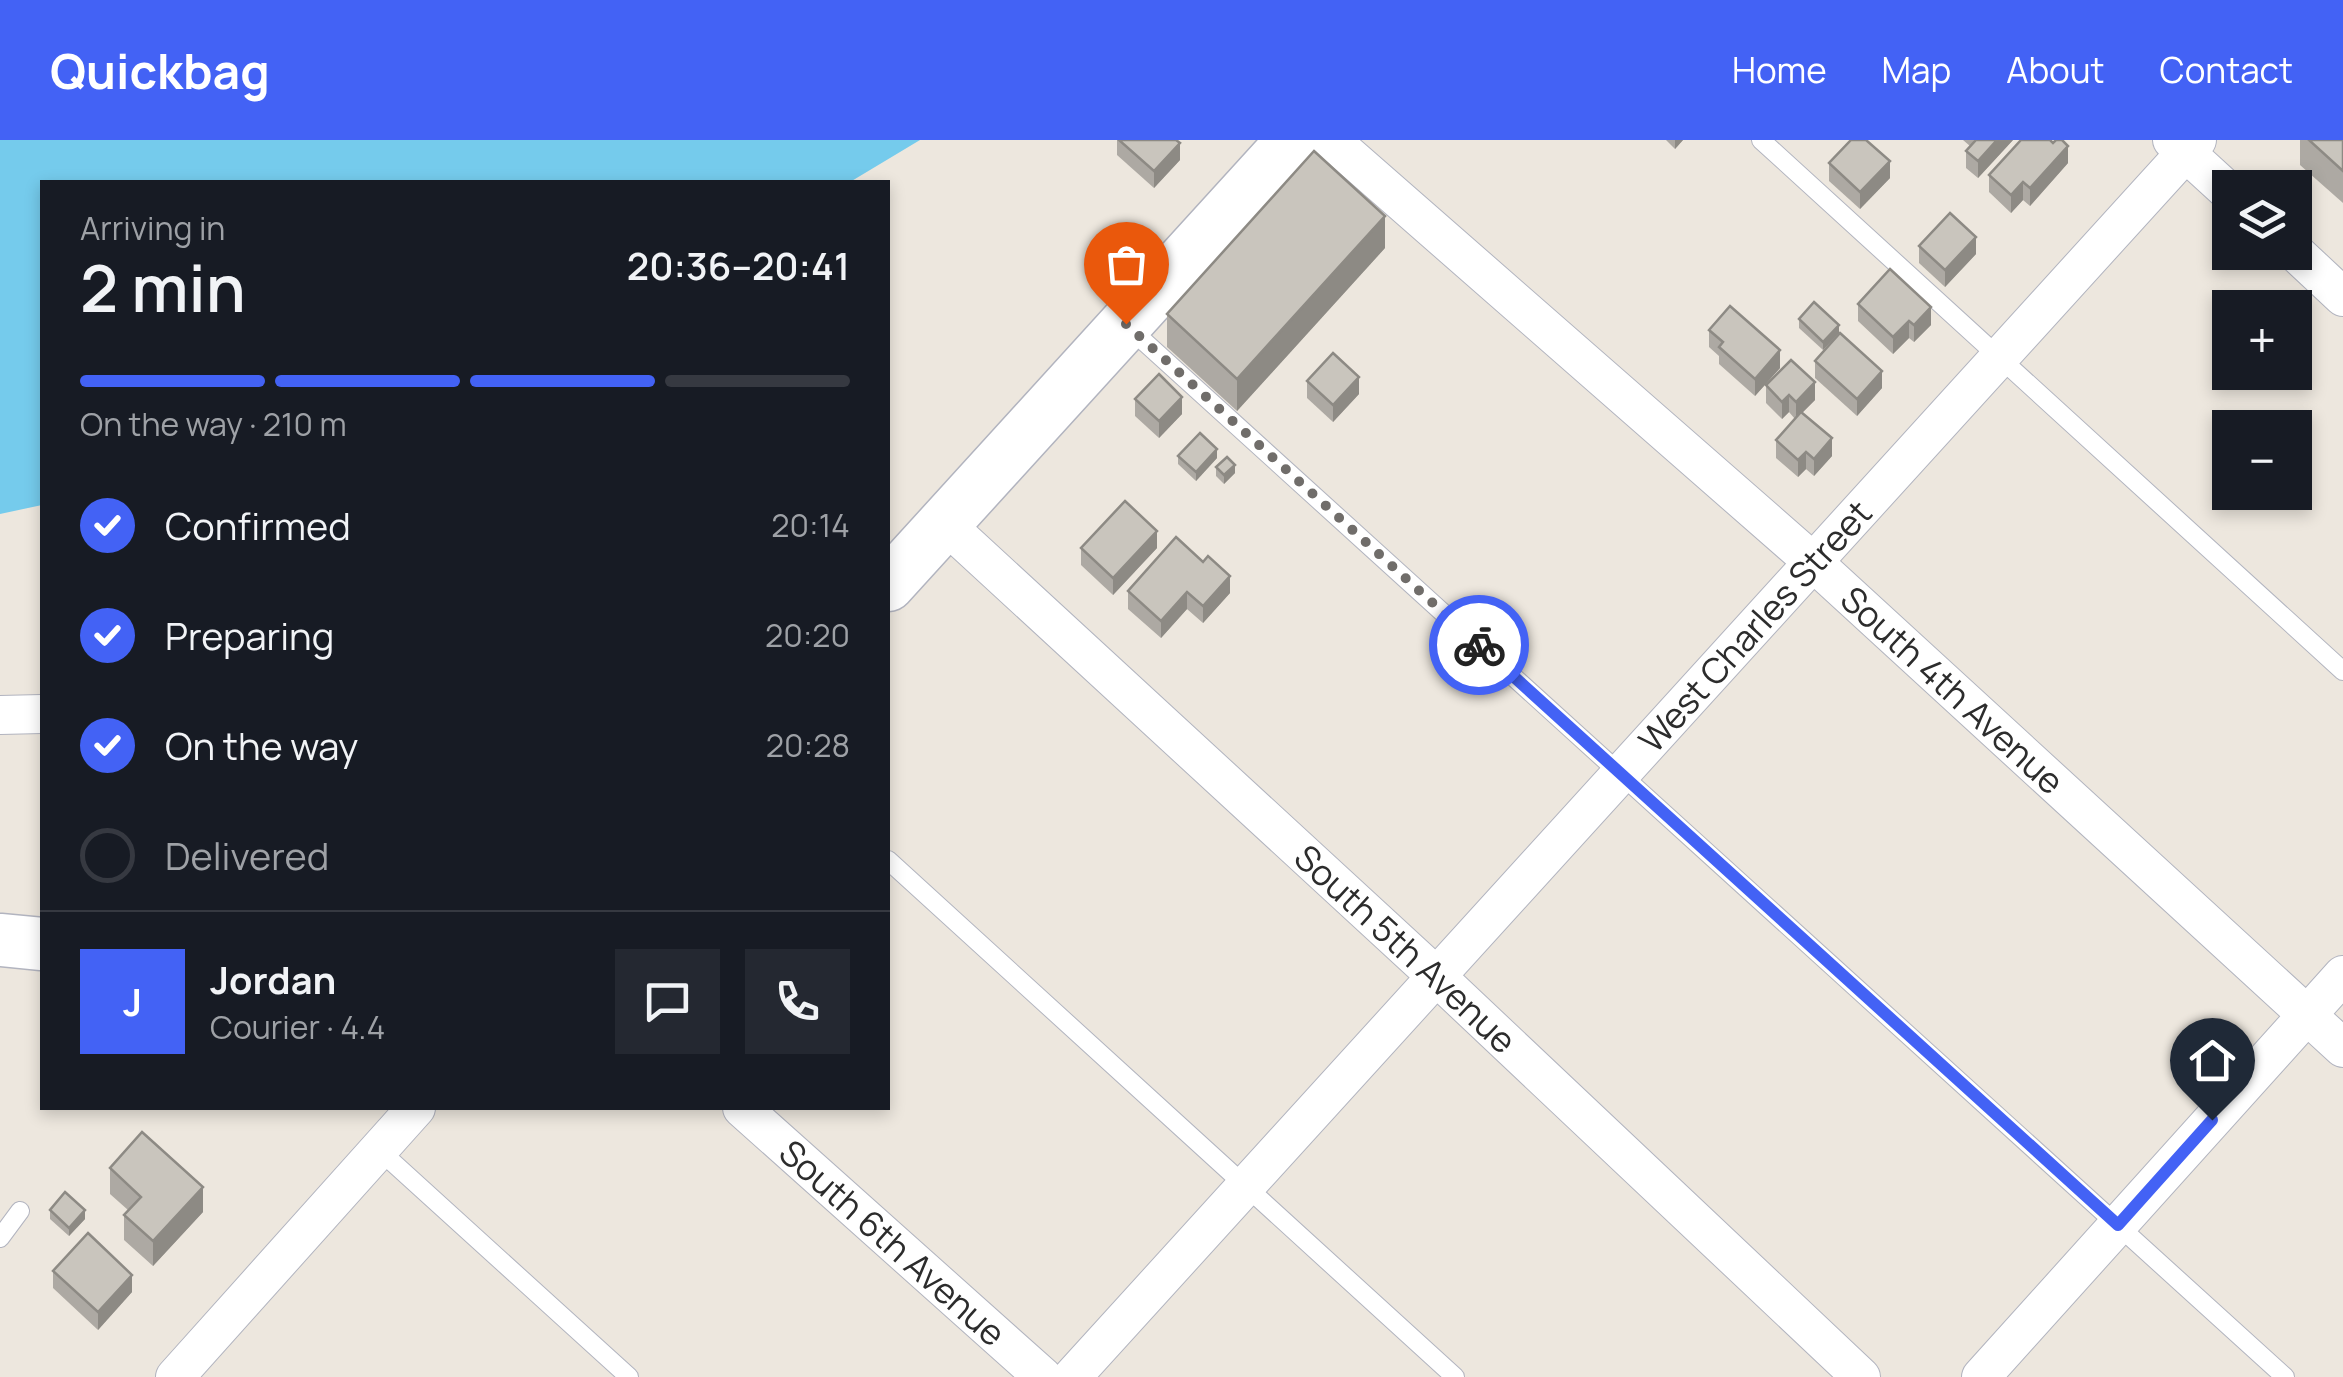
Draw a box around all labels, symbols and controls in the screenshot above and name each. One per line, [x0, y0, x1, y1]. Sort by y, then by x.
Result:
text: Quickbag [50, 38, 270, 103]
text: Home [1732, 46, 1827, 94]
text: Map [1882, 46, 1951, 94]
text: About [2006, 46, 2105, 94]
text: Contact [2160, 46, 2293, 94]
map controls [2212, 170, 2312, 510]
button: layers [2212, 170, 2312, 270]
text: Arriving in [80, 206, 225, 250]
pin [1084, 222, 1169, 325]
icon: bag [1099, 237, 1154, 292]
text: 20:36–20:41 [627, 239, 850, 291]
text: 2 min [80, 243, 246, 332]
button: + [2212, 290, 2312, 390]
text: On the way · 210 m [80, 402, 347, 446]
button: − [2212, 410, 2312, 510]
street label: West Charles Street [1628, 490, 1882, 763]
icon: check [80, 498, 135, 553]
text: Confirmed [165, 499, 351, 551]
text: 20:14 [771, 503, 850, 547]
street label: South 4th Avenue [1830, 575, 2075, 805]
courier [1429, 595, 1529, 695]
icon: check [80, 608, 135, 663]
text: Preparing [165, 609, 334, 661]
text: 20:20 [765, 613, 850, 657]
icon: bike [1452, 618, 1507, 673]
icon: check [80, 718, 135, 773]
text: On the way [165, 719, 358, 771]
text: 20:28 [766, 723, 850, 767]
text: Delivered [165, 829, 329, 881]
street label: South 5th Avenue [1284, 834, 1527, 1064]
button: chat [615, 949, 720, 1054]
button: phone [745, 949, 850, 1054]
text: Jordan [210, 953, 336, 1005]
text: J [123, 975, 142, 1027]
text: Courier · 4.4 [210, 1005, 385, 1049]
pin [2170, 1018, 2255, 1121]
icon: home [2185, 1033, 2240, 1088]
street label: South 6th Avenue [769, 1129, 1016, 1357]

